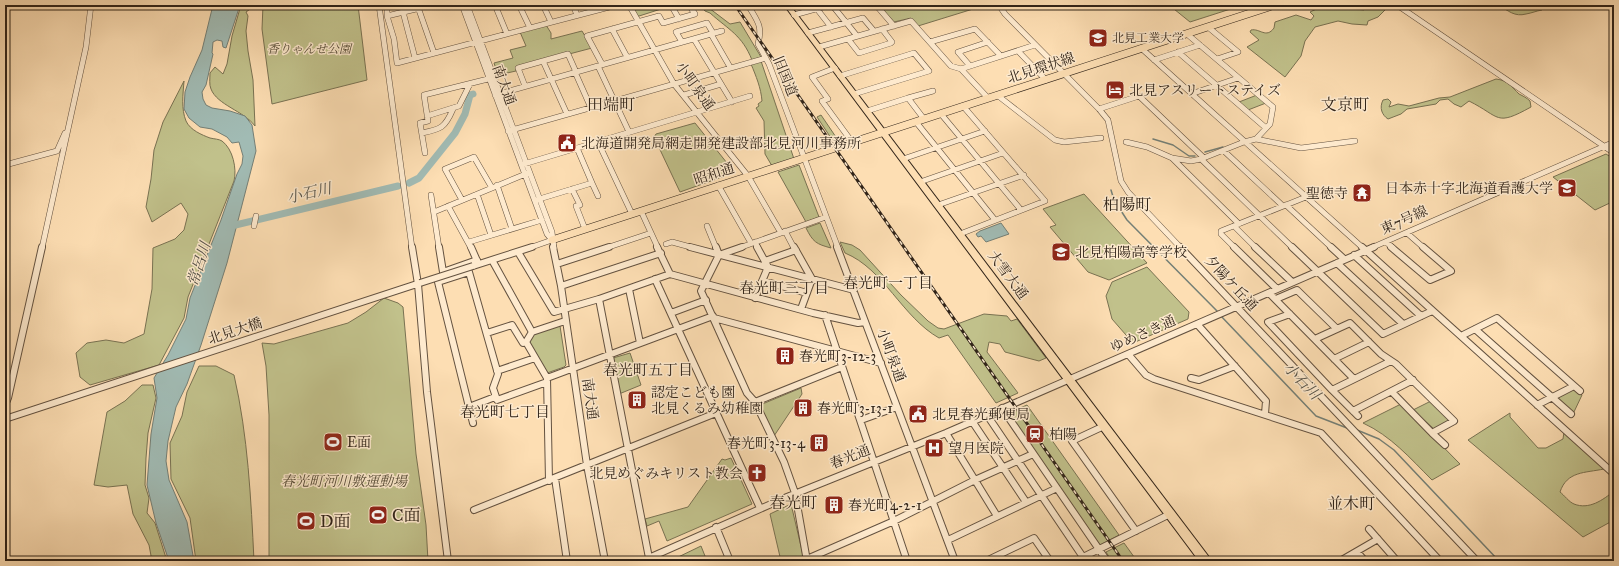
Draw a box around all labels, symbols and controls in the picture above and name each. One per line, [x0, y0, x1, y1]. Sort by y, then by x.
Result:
school or university icon: 北見工業大学 [1087, 27, 1109, 49]
place label: 北見工業大学 [1112, 31, 1184, 45]
park label: 香りゃんせ公園 [267, 42, 353, 56]
street label: 北見環状線 [1005, 49, 1077, 87]
street label: 旧国道 [769, 53, 801, 99]
street label: 小町泉通 [672, 58, 718, 114]
street label: 南大通 [489, 62, 519, 108]
hotel icon: 北見アスリートステイズ [1104, 79, 1126, 101]
place label: 北見アスリートステイズ [1129, 82, 1281, 99]
district label: 田端町 [587, 95, 635, 114]
district label: 文京町 [1321, 95, 1369, 114]
public building icon: 北海道開発局網走開発建設部北見河川事務所 [556, 132, 578, 154]
place label: 北海道開発局網走開発建設部北見河川事務所 [581, 135, 861, 152]
street label: 昭和通 [691, 159, 737, 189]
school or university icon: 日本赤十字北海道看護大学 [1556, 177, 1578, 199]
water label: 小石川 [285, 179, 335, 207]
place label: 日本赤十字北海道看護大学 [1385, 180, 1553, 197]
temple icon: 聖徳寺 [1351, 182, 1373, 204]
place label: 聖徳寺 [1306, 185, 1348, 202]
district label: 柏陽町 [1103, 195, 1151, 214]
street label: 東7号線 [1378, 202, 1430, 238]
water label: 常呂川 [183, 238, 215, 288]
school or university icon: 北見柏陽高等学校 [1050, 241, 1072, 263]
place label: 北見柏陽高等学校 [1075, 244, 1187, 261]
street label: 大雪大通 [984, 248, 1032, 302]
street label: 夕陽ケ丘通 [1201, 252, 1261, 314]
district label: 春光町一丁目 [843, 274, 933, 292]
district label: 春光町三丁目 [739, 279, 829, 297]
street label: ゆめさき通 [1108, 312, 1178, 356]
street label: 北見大橋 [206, 314, 264, 348]
street label: 小町泉通 [873, 326, 909, 384]
building icon: 春光町3-12-3 [774, 345, 796, 367]
place label: 春光町3-12-3 [799, 348, 876, 365]
water label: 小石川 [1280, 359, 1325, 405]
district label: 春光町五丁目 [603, 361, 693, 379]
street label: 南大通 [579, 377, 601, 421]
place label: 認定こども園 北見くるみ幼稚園 [651, 384, 763, 417]
building icon: 認定こども園 北見くるみ幼稚園 [626, 389, 648, 411]
building icon: 春光町3-13-1 [792, 397, 814, 419]
place label: 春光町3-13-1 [817, 400, 893, 417]
district label: 春光町七丁目 [460, 403, 550, 421]
public building icon: 北見春光郵便局 [907, 403, 929, 425]
place label: 北見春光郵便局 [932, 406, 1030, 423]
station icon: 柏陽 [1024, 423, 1046, 445]
place label: 柏陽 [1049, 426, 1077, 443]
sports icon: E面 [322, 431, 344, 453]
building icon: 春光町3-13-4 [808, 432, 830, 454]
place label: E面 [347, 434, 371, 451]
place label: 春光町3-13-4 [727, 435, 806, 452]
hospital icon: 望月医院 [923, 437, 945, 459]
place label: 望月医院 [948, 440, 1004, 457]
street label: 春光通 [827, 441, 873, 473]
church icon: 北見めぐみキリスト教会 [746, 462, 768, 484]
place label: 北見めぐみキリスト教会 [589, 465, 743, 482]
park label: 春光町河川敷運動場 [281, 473, 409, 490]
district label: 春光町 [769, 493, 817, 512]
building icon: 春光町4-2-1 [823, 494, 845, 516]
district label: 並木町 [1327, 494, 1375, 513]
place label: 春光町4-2-1 [848, 497, 922, 514]
sports icon: C面 [367, 504, 389, 526]
place label: C面 [392, 505, 421, 526]
sports icon: D面 [295, 510, 317, 532]
place label: D面 [320, 511, 350, 532]

